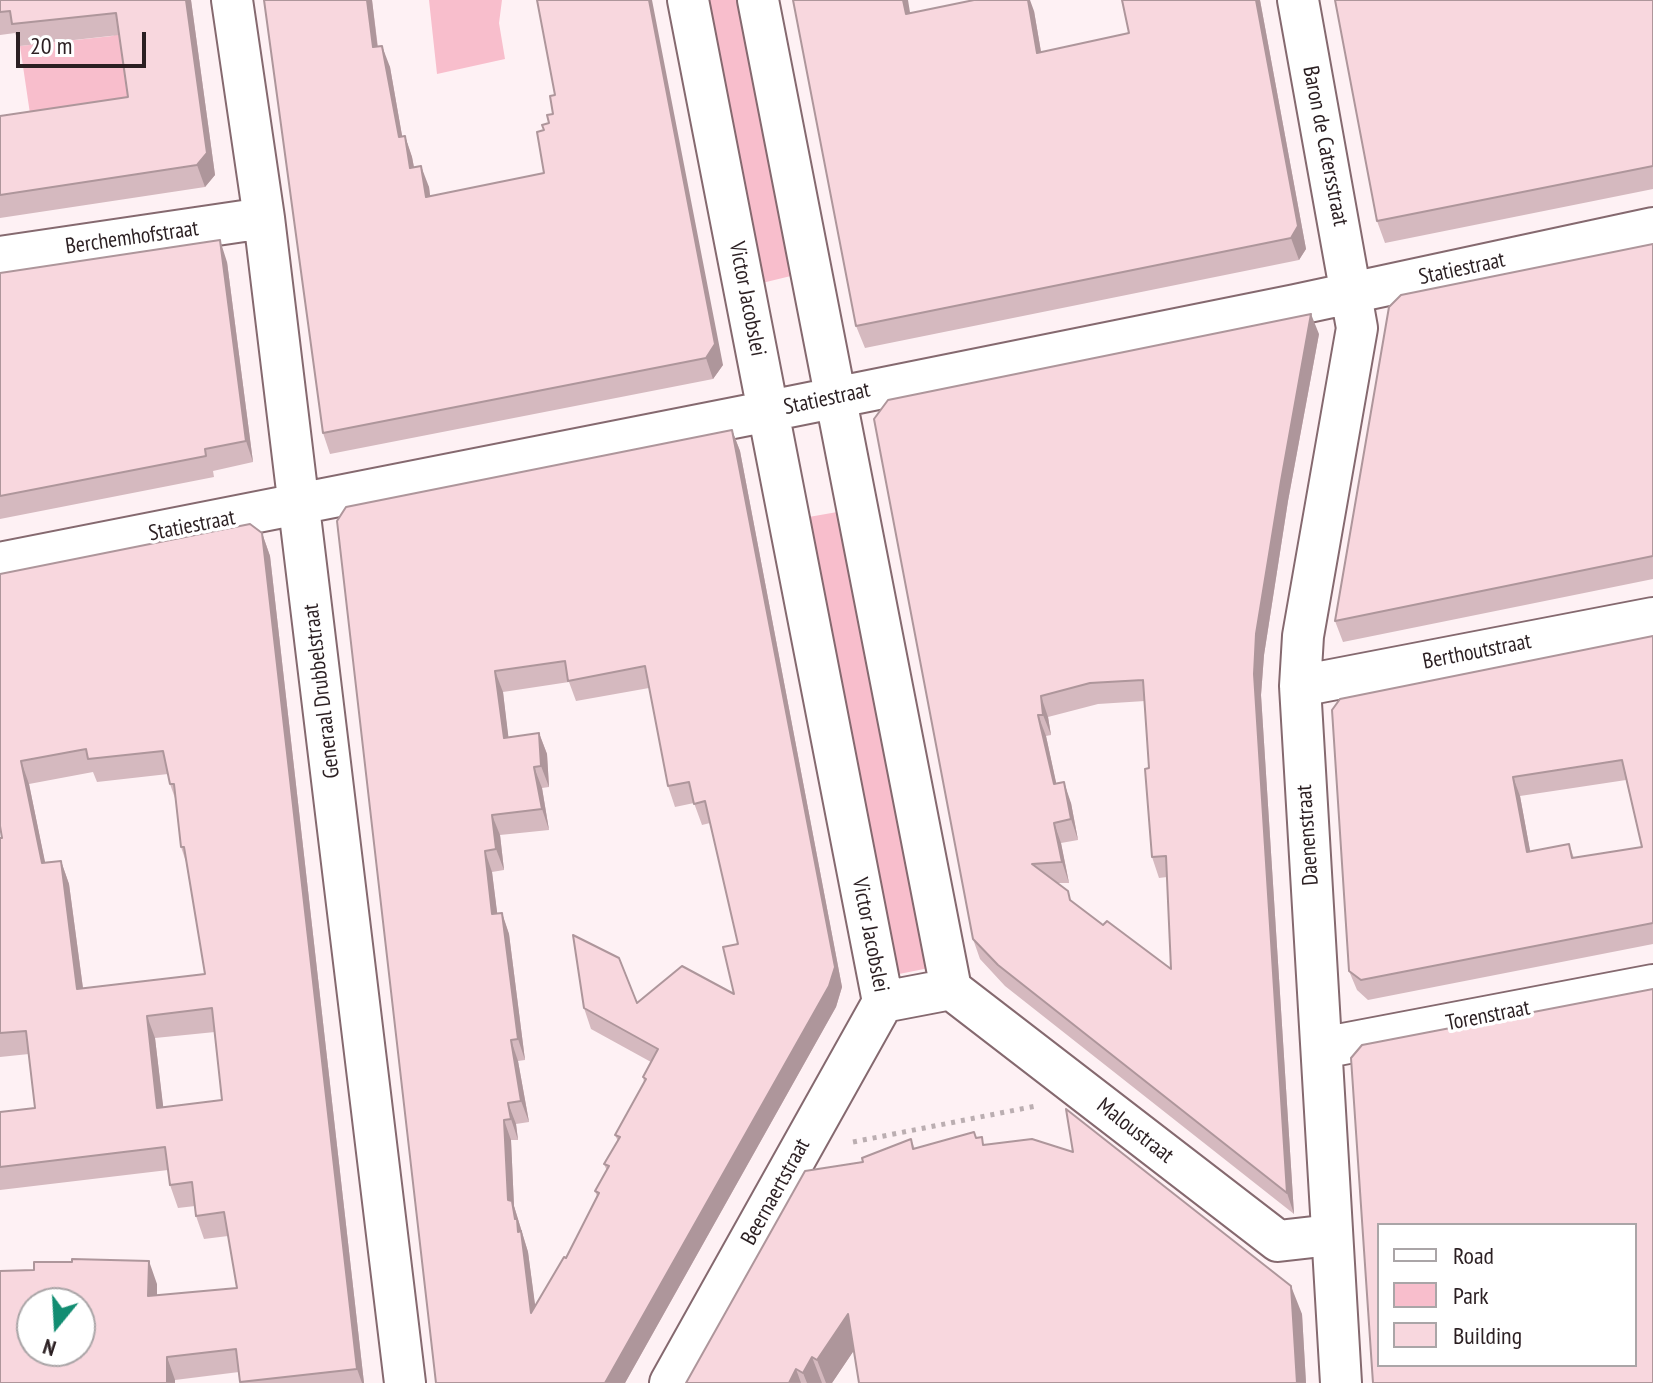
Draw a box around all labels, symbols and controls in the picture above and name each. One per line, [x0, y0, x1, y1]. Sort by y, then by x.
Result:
scale bar [20, 16, 150, 66]
text: 20 m [30, 30, 72, 61]
street label: Baron de Catersstraat [1297, 64, 1353, 228]
street label: Berchemhofstraat [64, 216, 200, 260]
street label: Victor Jacobslei [723, 240, 771, 358]
street label: Statiestraat [1417, 247, 1507, 291]
street label: Statiestraat [782, 377, 872, 421]
street label: Statiestraat [147, 505, 237, 547]
street label: Generaal Drubbelstraat [298, 602, 346, 780]
street label: Berthoutstraat [1420, 629, 1534, 675]
street label: Daenenstraat [1291, 784, 1325, 886]
street label: Victor Jacobslei [846, 876, 894, 994]
street label: Torenstraat [1444, 995, 1532, 1037]
street label: Maloustraat [1091, 1093, 1179, 1169]
street label: Beernaertstraat [736, 1134, 816, 1250]
legend [1377, 1223, 1637, 1367]
text: Road [1453, 1240, 1494, 1271]
text: Park [1453, 1280, 1489, 1311]
north arrow [16, 1287, 96, 1367]
text: Building [1453, 1320, 1522, 1351]
text: N [39, 1333, 59, 1363]

